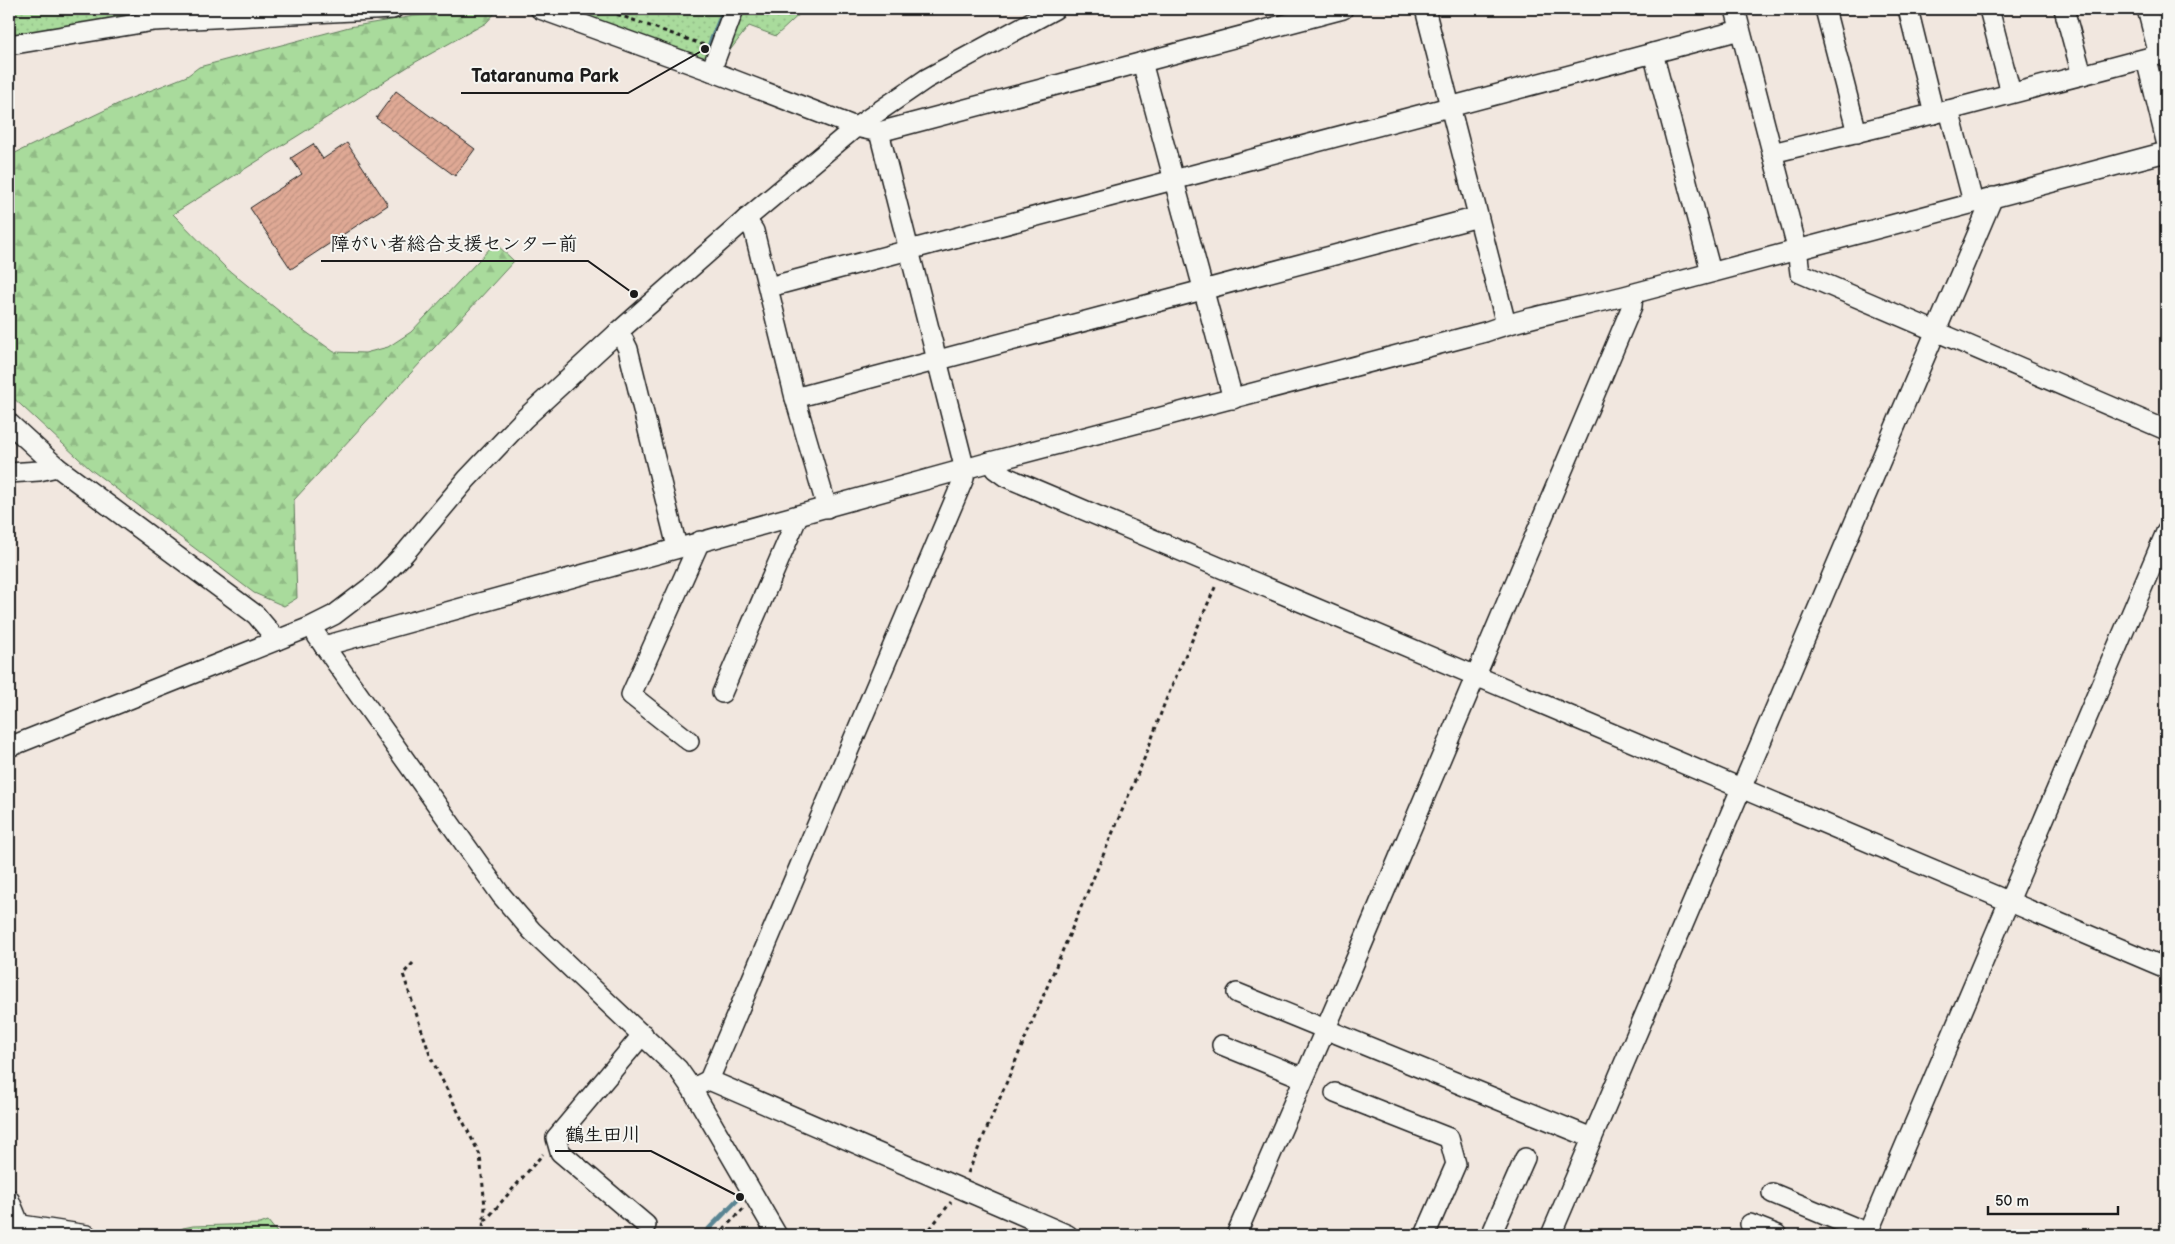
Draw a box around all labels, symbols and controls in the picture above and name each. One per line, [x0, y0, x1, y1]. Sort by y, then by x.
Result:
callout: Tataranuma Park [461, 59, 628, 93]
text: Tataranuma Park [471, 65, 619, 88]
callout: 障がい者総合支援センター前 [321, 227, 588, 261]
text: 障がい者総合支援センター前 [330, 233, 578, 256]
callout: 鶴生田川 [555, 1117, 651, 1151]
text: 鶴生田川 [565, 1124, 641, 1147]
scale bar [1988, 1184, 2118, 1216]
text: 50 m [1995, 1192, 2029, 1211]

